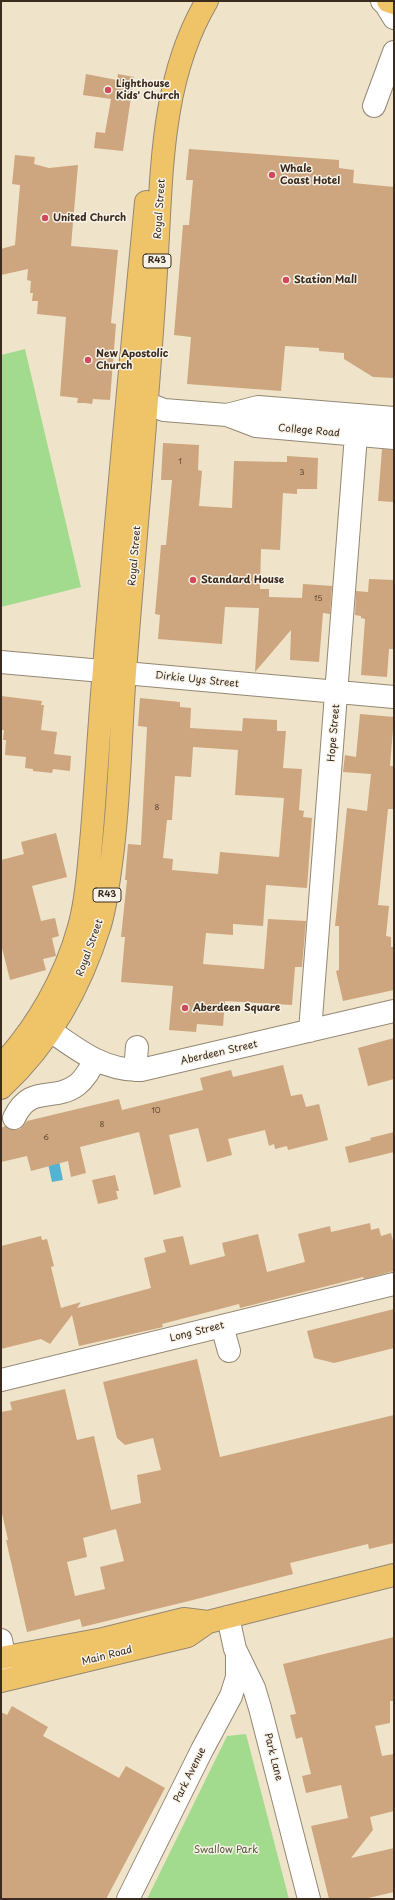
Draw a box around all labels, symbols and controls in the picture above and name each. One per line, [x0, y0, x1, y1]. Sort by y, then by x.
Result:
place label: Lighthouse Kids' Church [116, 78, 180, 102]
marker: Lighthouse Kids' Church [103, 85, 113, 95]
place label: Whale Coast Hotel [280, 163, 340, 186]
marker: Whale Coast Hotel [267, 170, 277, 180]
street label: Royal Street [152, 179, 168, 239]
place label: United Church [53, 212, 126, 224]
marker: United Church [40, 213, 50, 223]
road number: R43 [143, 254, 171, 268]
place label: Station Mall [294, 274, 357, 286]
marker: Station Mall [281, 275, 291, 285]
place label: New Apostolic Church [96, 348, 168, 372]
marker: New Apostolic Church [83, 355, 93, 365]
street label: College Road [278, 422, 340, 440]
house number: 1 [178, 457, 182, 467]
house number: 3 [299, 468, 305, 478]
street label: Royal Street [126, 526, 144, 586]
place label: Standard House [201, 574, 284, 586]
marker: Standard House [188, 575, 198, 585]
house number: 15 [314, 594, 322, 604]
street label: Dirkie Uys Street [154, 670, 240, 690]
street label: Hope Street [326, 704, 342, 762]
house number: 8 [155, 803, 159, 813]
road number: R43 [93, 888, 121, 902]
street label: Royal Street [74, 918, 106, 978]
place label: Aberdeen Square [193, 1002, 280, 1014]
marker: Aberdeen Square [180, 1003, 190, 1013]
street label: Aberdeen Street [179, 1038, 259, 1068]
house number: 10 [151, 1106, 161, 1116]
house number: 8 [100, 1120, 104, 1130]
house number: 6 [43, 1133, 49, 1143]
street label: Long Street [169, 1319, 225, 1345]
street label: Main Road [81, 1644, 133, 1668]
street label: Park Lane [261, 1732, 285, 1782]
street label: Park Avenue [171, 1745, 209, 1805]
park label: Swallow Park [194, 1844, 258, 1856]

